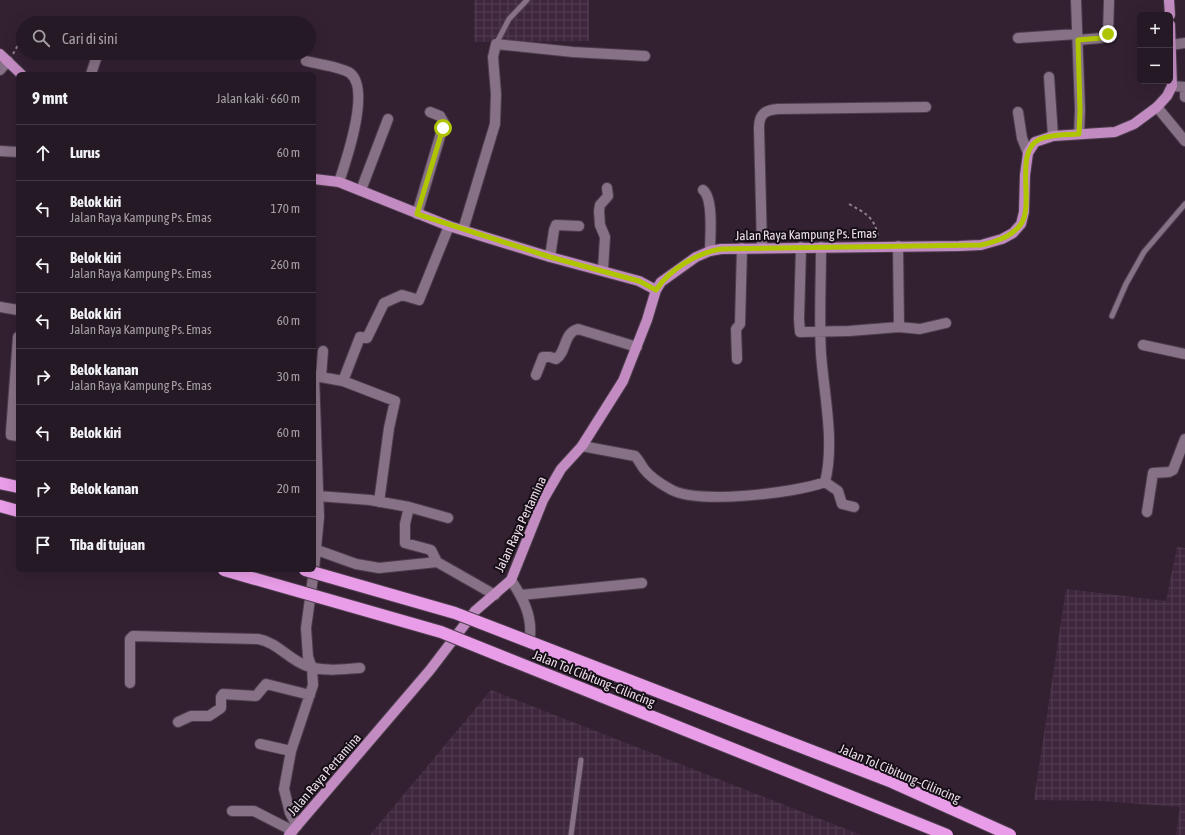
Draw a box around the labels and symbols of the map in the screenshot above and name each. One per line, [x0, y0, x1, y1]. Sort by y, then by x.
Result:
route end [1099, 25, 1117, 43]
route start [434, 119, 452, 137]
street label: Jalan Raya Kampung Ps. Emas [735, 226, 877, 243]
street label: Jalan Raya Pertamina [492, 474, 549, 574]
street label: Jalan Tol Cibitung–Cilincing [531, 647, 657, 710]
street label: Jalan Raya Pertamina [285, 730, 364, 818]
street label: Jalan Tol Cibitung–Cilincing [837, 741, 963, 806]

